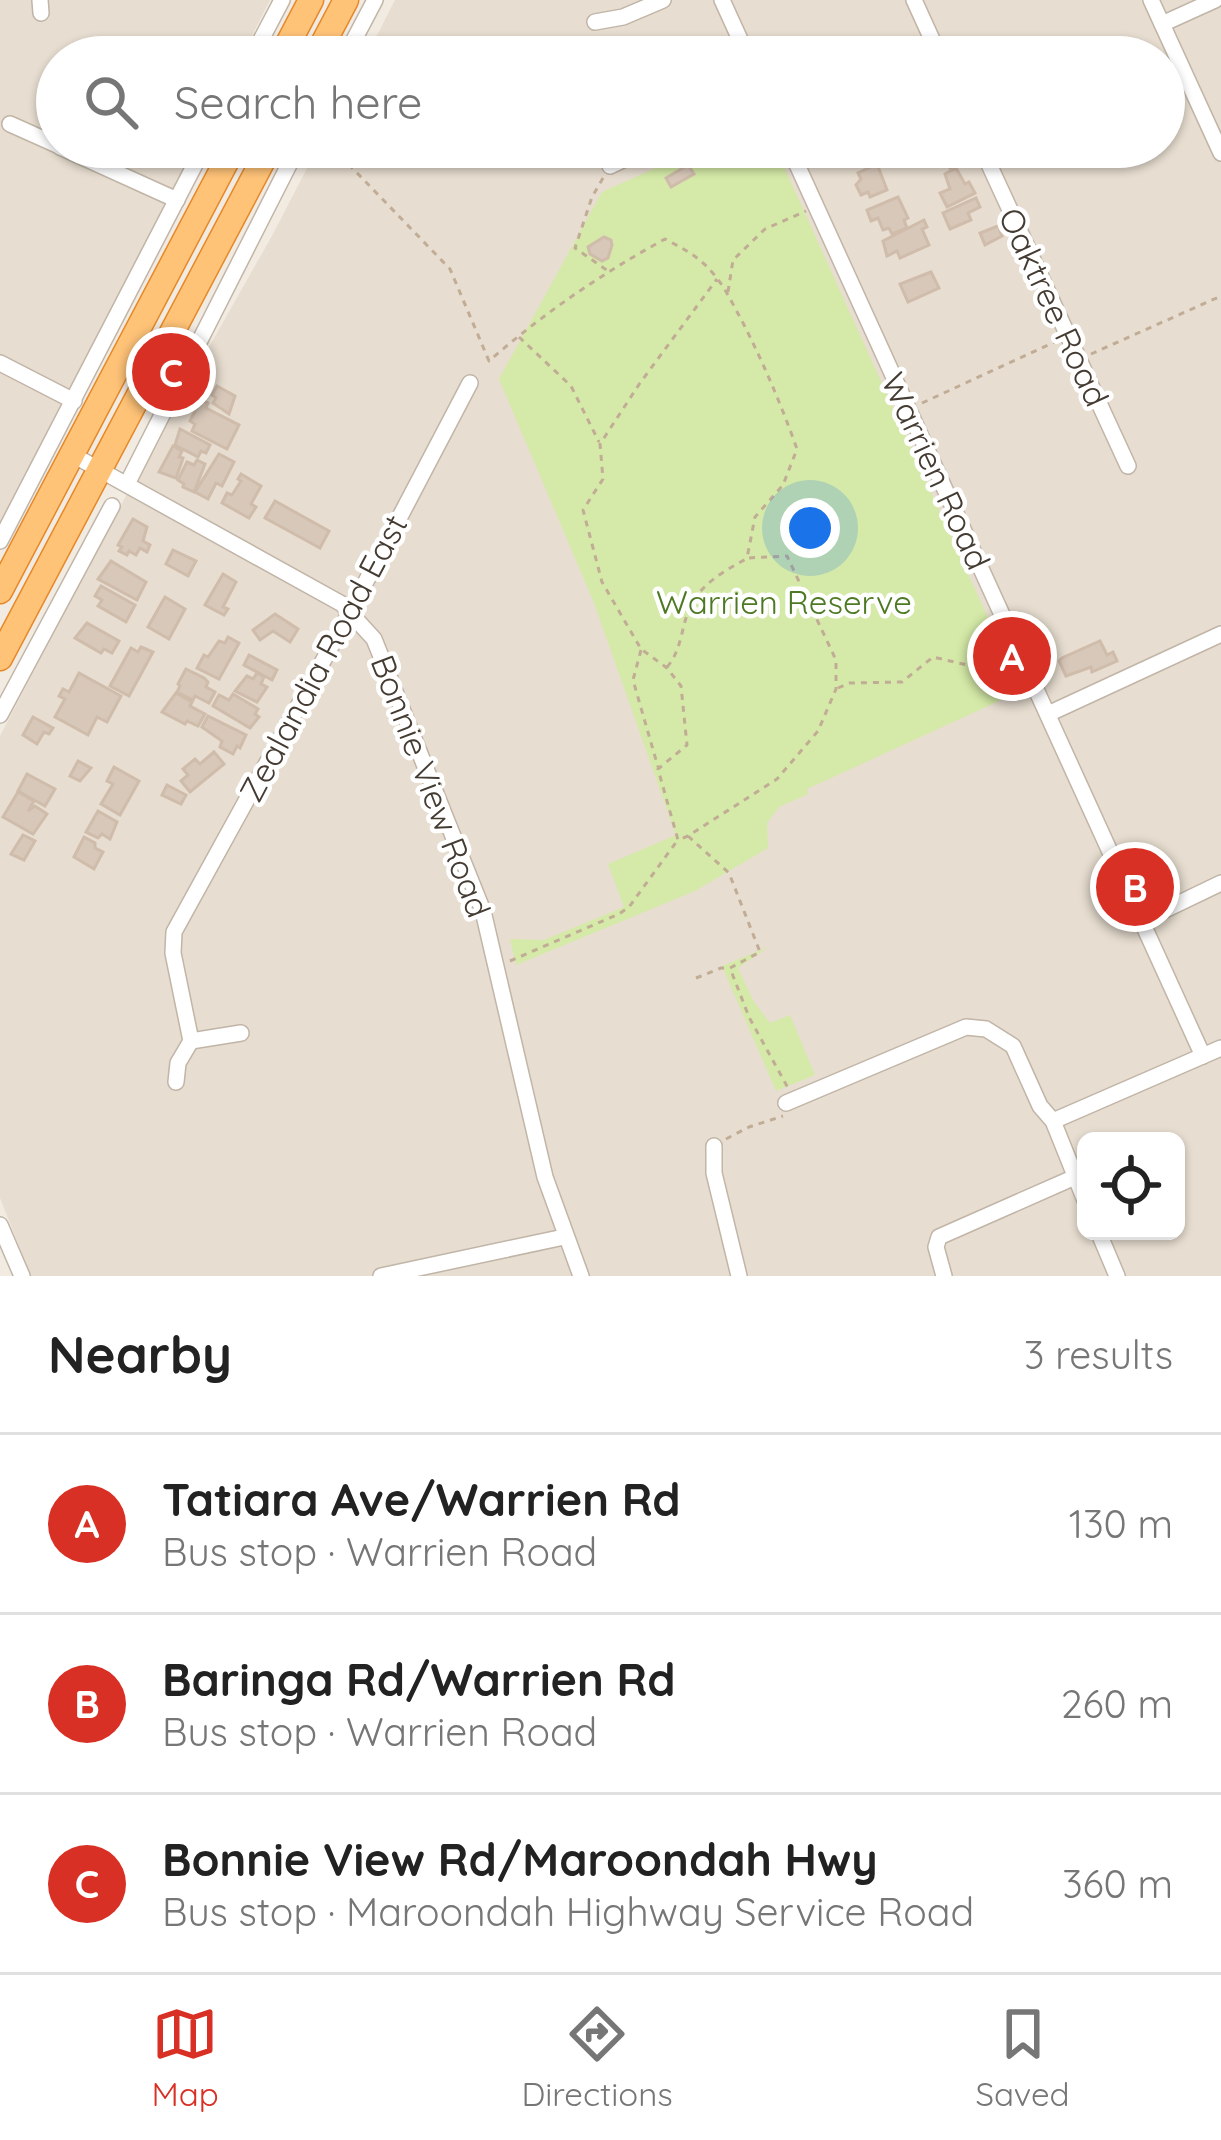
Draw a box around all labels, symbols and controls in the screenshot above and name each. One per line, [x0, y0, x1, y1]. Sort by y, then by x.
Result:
search box [36, 36, 1185, 168]
icon: search [78, 69, 144, 135]
text: Search here [174, 74, 422, 130]
street label: Oaktree Road [991, 201, 1118, 413]
pin: C [132, 327, 210, 417]
street label: Warrien Road [873, 366, 1000, 576]
your location [780, 498, 840, 558]
street label: Zealandia Road East [230, 507, 416, 808]
park label: Warrien Reserve [656, 581, 912, 622]
pin: A [973, 611, 1051, 701]
street label: Bonnie View Road [363, 649, 500, 923]
pin: B [1096, 842, 1174, 932]
map controls [1077, 1132, 1185, 1240]
button: locate [1077, 1132, 1185, 1240]
text: Nearby [48, 1322, 232, 1386]
text: 3 results [1024, 1330, 1173, 1379]
text: Tatiara Ave/Warrien Rd [162, 1471, 681, 1527]
text: A [75, 1499, 99, 1548]
text: 130 m [1069, 1499, 1173, 1548]
text: Bus stop · Warrien Road [162, 1527, 597, 1576]
text: Baringa Rd/Warrien Rd [162, 1651, 675, 1707]
text: B [74, 1679, 100, 1728]
text: 260 m [1061, 1679, 1173, 1728]
text: Bus stop · Warrien Road [162, 1707, 597, 1756]
text: Bonnie View Rd/Maroondah Hwy [162, 1831, 878, 1887]
text: C [75, 1859, 99, 1908]
text: 360 m [1062, 1859, 1173, 1908]
text: Bus stop · Maroondah Highway Service Road [162, 1887, 974, 1936]
tab: Map [151, 2001, 219, 2114]
tab: Directions [521, 2001, 673, 2114]
tab: Saved [976, 2001, 1070, 2114]

